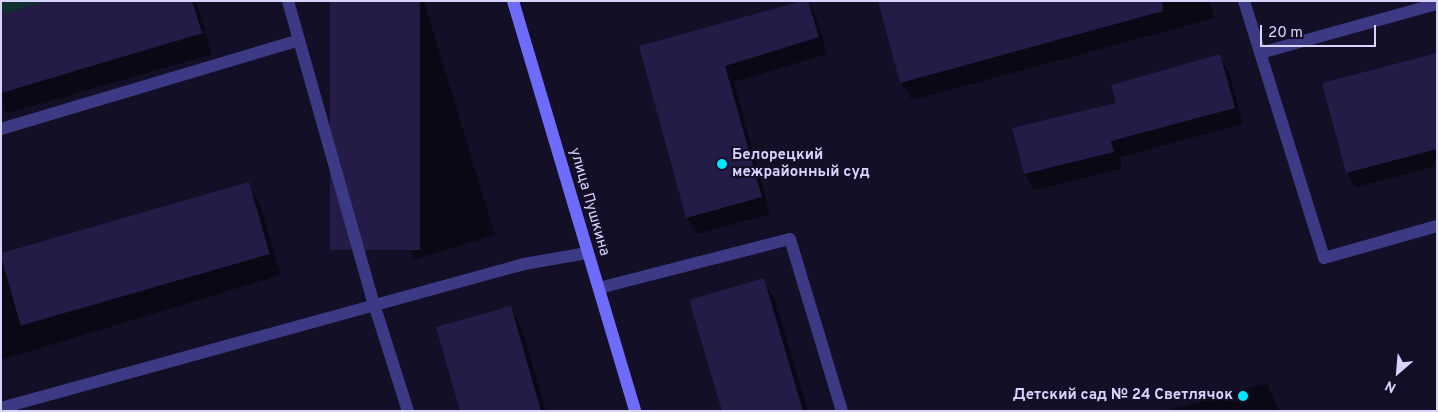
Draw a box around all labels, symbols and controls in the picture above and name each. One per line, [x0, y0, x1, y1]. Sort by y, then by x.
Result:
scale bar [1263, 15, 1379, 47]
text: 20 m [1268, 24, 1303, 43]
street label: улица Пушкина [565, 146, 613, 258]
place label: Белорецкий межрайонный суд [732, 146, 870, 181]
marker: Белорецкий межрайонный суд [716, 158, 728, 170]
north arrow [1373, 347, 1423, 397]
text: N [1383, 376, 1399, 396]
place label: Детский сад № 24 Светлячок [1013, 387, 1233, 405]
marker: Детский сад № 24 Светлячок [1237, 390, 1249, 402]

